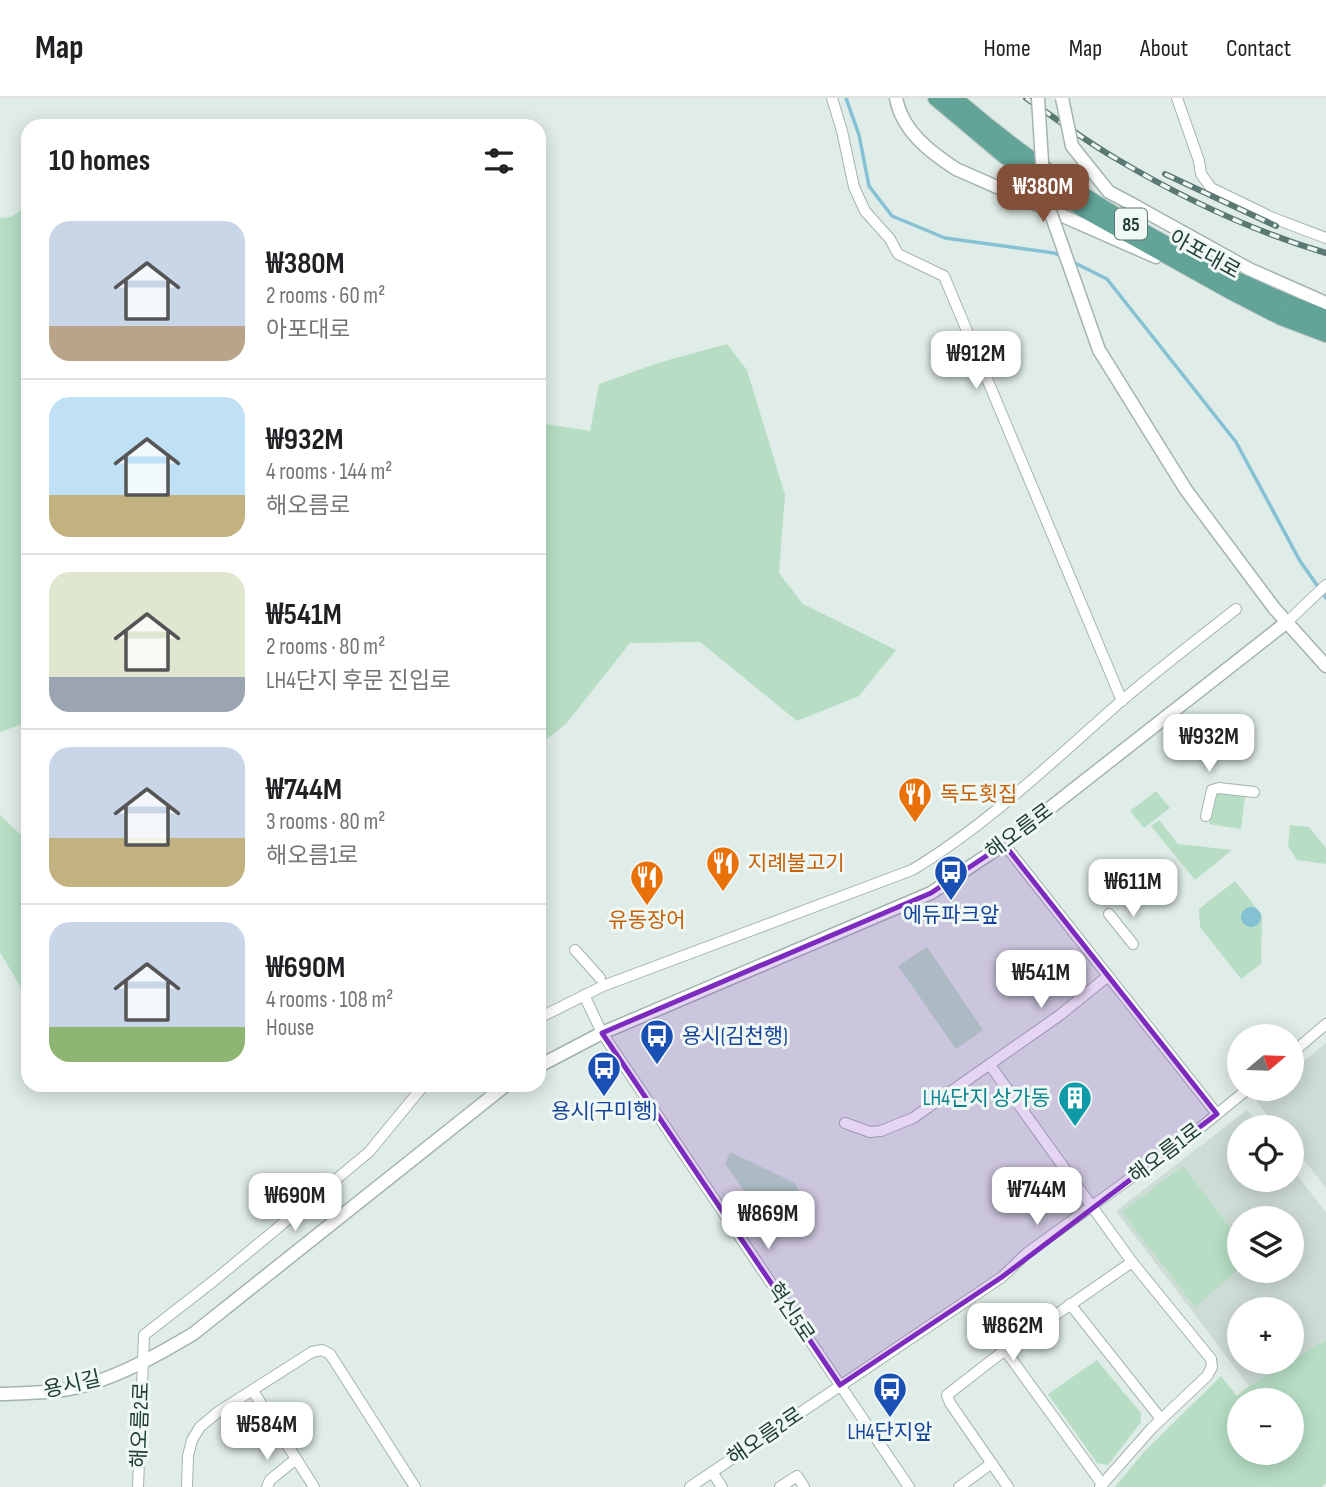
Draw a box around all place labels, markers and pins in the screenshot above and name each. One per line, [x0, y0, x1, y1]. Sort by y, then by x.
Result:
pin: ₩380M [994, 164, 1092, 224]
pin: ₩912M [927, 331, 1025, 391]
pin: ₩932M [1160, 714, 1258, 774]
restaurant icon: 독도횟집 [896, 775, 934, 824]
place label: 독도횟집 [940, 782, 1017, 807]
restaurant icon: 지례불고기 [704, 844, 742, 893]
place label: 지례불고기 [748, 851, 845, 876]
bus stop icon: 에듀파크앞 [932, 853, 970, 902]
restaurant icon: 유동장어 [628, 858, 666, 907]
pin: ₩611M [1084, 860, 1182, 919]
place label: 에듀파크앞 [903, 903, 999, 928]
place label: 유동장어 [608, 908, 686, 933]
pin: ₩541M [992, 950, 1090, 1010]
bus stop icon: 용시(김천행) [638, 1017, 676, 1066]
place label: 용시(김천행) [682, 1024, 788, 1049]
bus stop icon: 용시(구미행) [585, 1049, 623, 1098]
building icon: LH4단지 상가동 [1056, 1079, 1094, 1128]
place label: LH4단지 상가동 [923, 1086, 1050, 1111]
place label: 용시(구미행) [551, 1099, 657, 1124]
pin: ₩744M [988, 1168, 1086, 1227]
pin: ₩690M [246, 1174, 344, 1233]
pin: ₩869M [719, 1192, 817, 1251]
pin: ₩862M [964, 1304, 1062, 1363]
bus stop icon: LH4단지앞 [871, 1370, 909, 1419]
pin: ₩584M [218, 1402, 316, 1462]
place label: LH4단지앞 [847, 1420, 933, 1445]

